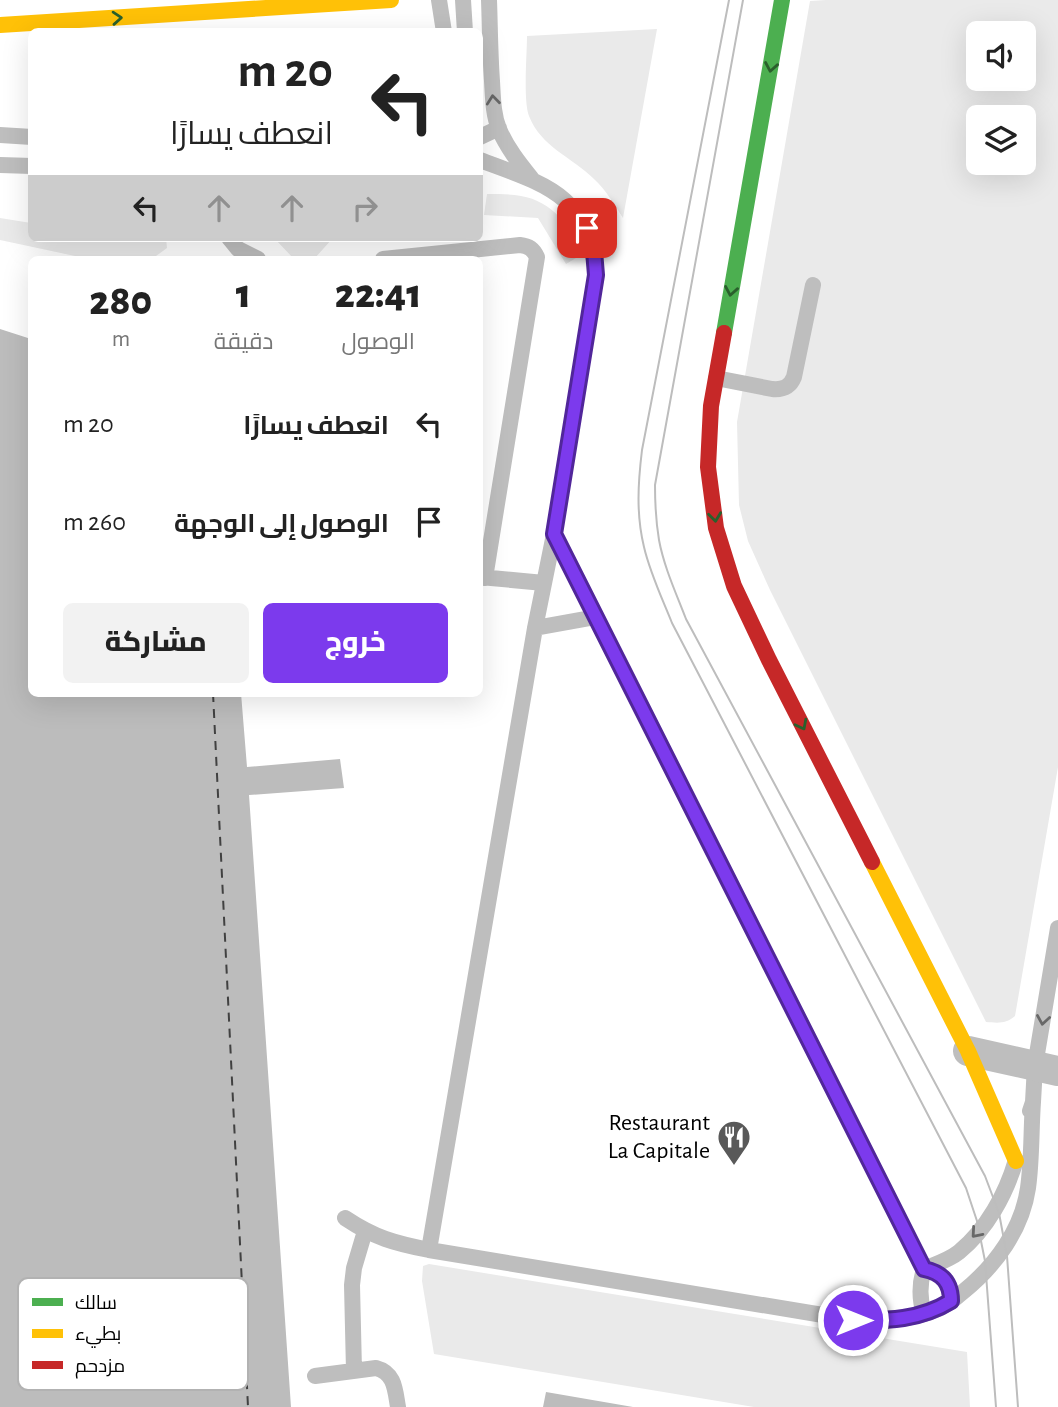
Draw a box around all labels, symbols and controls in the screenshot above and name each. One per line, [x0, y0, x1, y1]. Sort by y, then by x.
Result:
one-way arrow [112, 11, 123, 26]
map controls [966, 21, 1036, 175]
button: sound [966, 21, 1036, 91]
text: 20 m [237, 47, 333, 96]
icon: left [357, 56, 448, 147]
one-way arrow [764, 61, 779, 73]
one-way arrow [486, 94, 501, 106]
button: layers [966, 105, 1036, 175]
text: انعطف يسارًا [170, 118, 333, 150]
icon: left [127, 189, 165, 227]
icon: ahead [200, 189, 238, 227]
icon: ahead [273, 189, 311, 227]
icon: right [346, 189, 384, 227]
pin [557, 198, 617, 258]
icon: arrive [568, 209, 606, 247]
text: 1 [236, 273, 251, 315]
text: 22:41 [335, 273, 422, 315]
text: 280 [89, 280, 152, 322]
one-way arrow [724, 285, 739, 297]
text: m [112, 328, 130, 351]
text: دقيقة [214, 331, 273, 354]
text: الوصول [342, 331, 415, 354]
icon: left [410, 405, 448, 443]
text: 20 m [63, 411, 114, 437]
text: انعطف يسارًا [243, 413, 389, 439]
icon: arrive [410, 503, 448, 541]
text: 260 m [63, 509, 126, 535]
text: الوصول إلى الوجهة [174, 511, 389, 537]
one-way arrow [707, 511, 722, 522]
button: مشاركة [63, 603, 249, 683]
button: خروج [263, 603, 448, 683]
one-way arrow [794, 718, 808, 730]
one-way arrow [1036, 1014, 1051, 1026]
place label: Restaurant La Capitale [608, 1111, 710, 1163]
restaurant icon: Restaurant La Capitale [715, 1118, 753, 1167]
one-way arrow [972, 1225, 984, 1238]
legend [18, 1278, 248, 1390]
position arrow [816, 1283, 890, 1357]
text: سالك [75, 1294, 117, 1313]
text: بطيء [75, 1325, 121, 1348]
text: مزدحم [75, 1357, 125, 1379]

